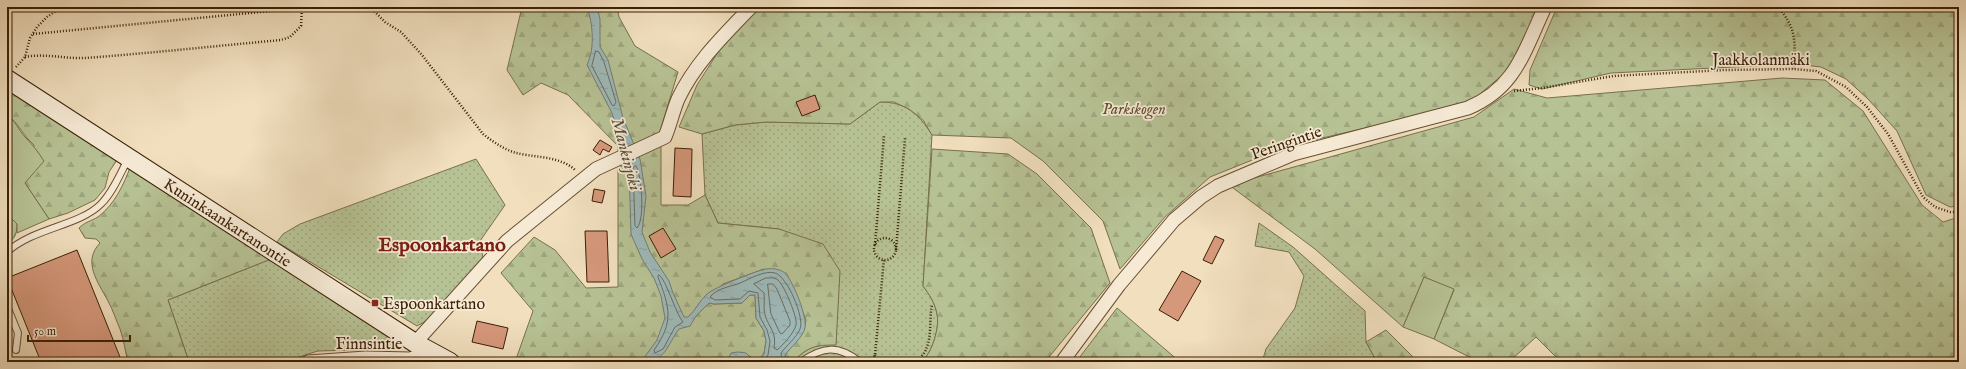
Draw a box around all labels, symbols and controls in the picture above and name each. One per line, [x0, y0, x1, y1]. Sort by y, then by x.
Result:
street label: Jaakkolanmäki [1710, 51, 1810, 71]
park label: Parkskogen [1102, 100, 1166, 120]
water label: Mankinjoki [606, 116, 646, 194]
street label: Peringintie [1249, 122, 1325, 165]
street label: Kuninkaankartanontie [159, 175, 295, 272]
district label: Espoonkartano [378, 233, 506, 258]
place label: Espoonkartano [383, 295, 485, 315]
marker: Espoonkartano [370, 298, 380, 308]
scale bar [28, 317, 130, 343]
text: 50 m [34, 324, 56, 339]
street label: Finnsintie [336, 335, 402, 355]

